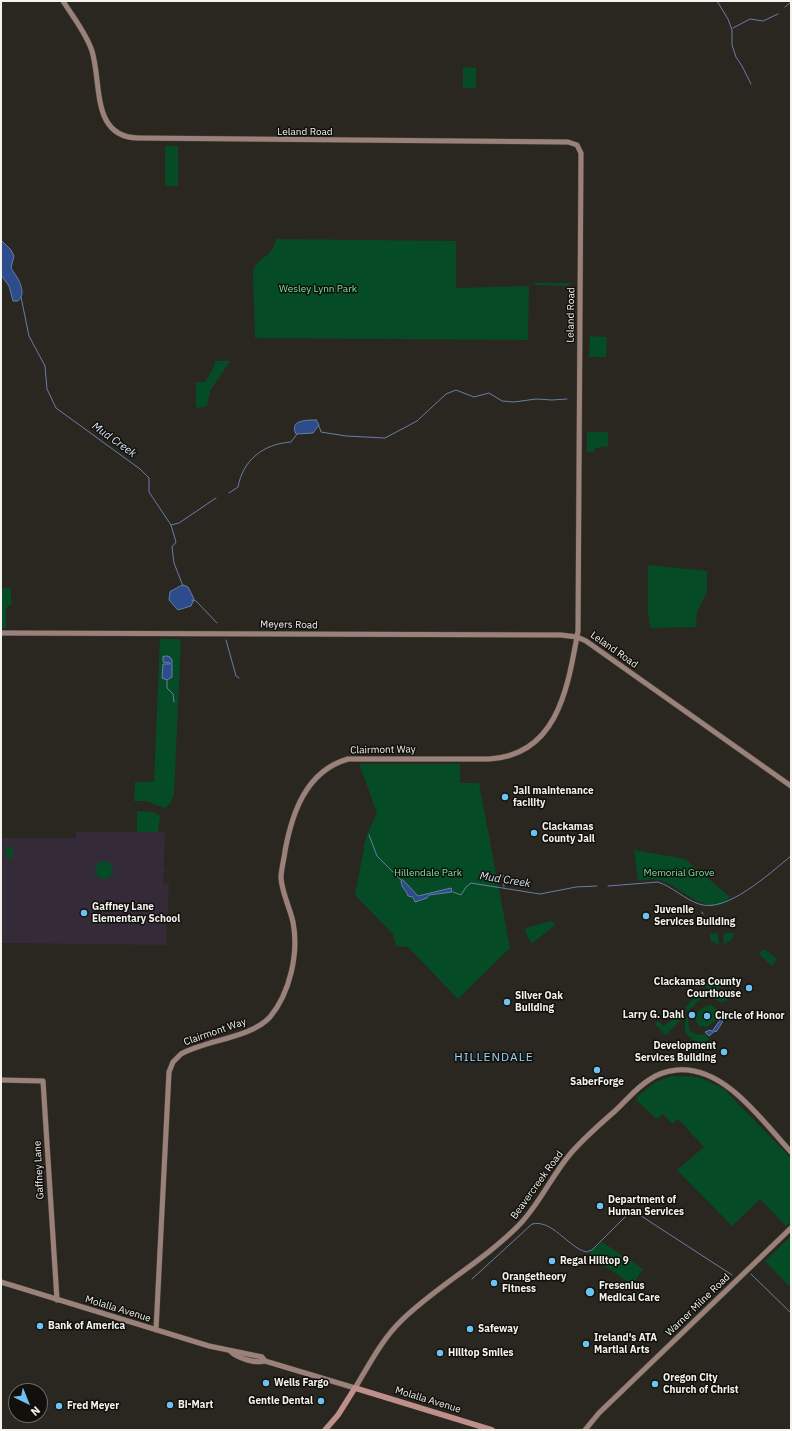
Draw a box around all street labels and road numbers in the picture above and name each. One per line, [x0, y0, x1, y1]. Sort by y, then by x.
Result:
street label: Leland Road [277, 126, 333, 138]
street label: Leland Road [565, 287, 577, 343]
street label: Meyers Road [260, 618, 318, 632]
street label: Leland Road [588, 629, 640, 671]
street label: Clairmont Way [350, 743, 416, 757]
street label: Clairmont Way [182, 1016, 248, 1048]
street label: Gaffney Lane [31, 1140, 47, 1200]
street label: Beavercreek Road [508, 1149, 566, 1221]
street label: Warner Milne Road [663, 1271, 733, 1339]
street label: Molalla Avenue [84, 1293, 152, 1325]
street label: Molalla Avenue [394, 1384, 462, 1416]

